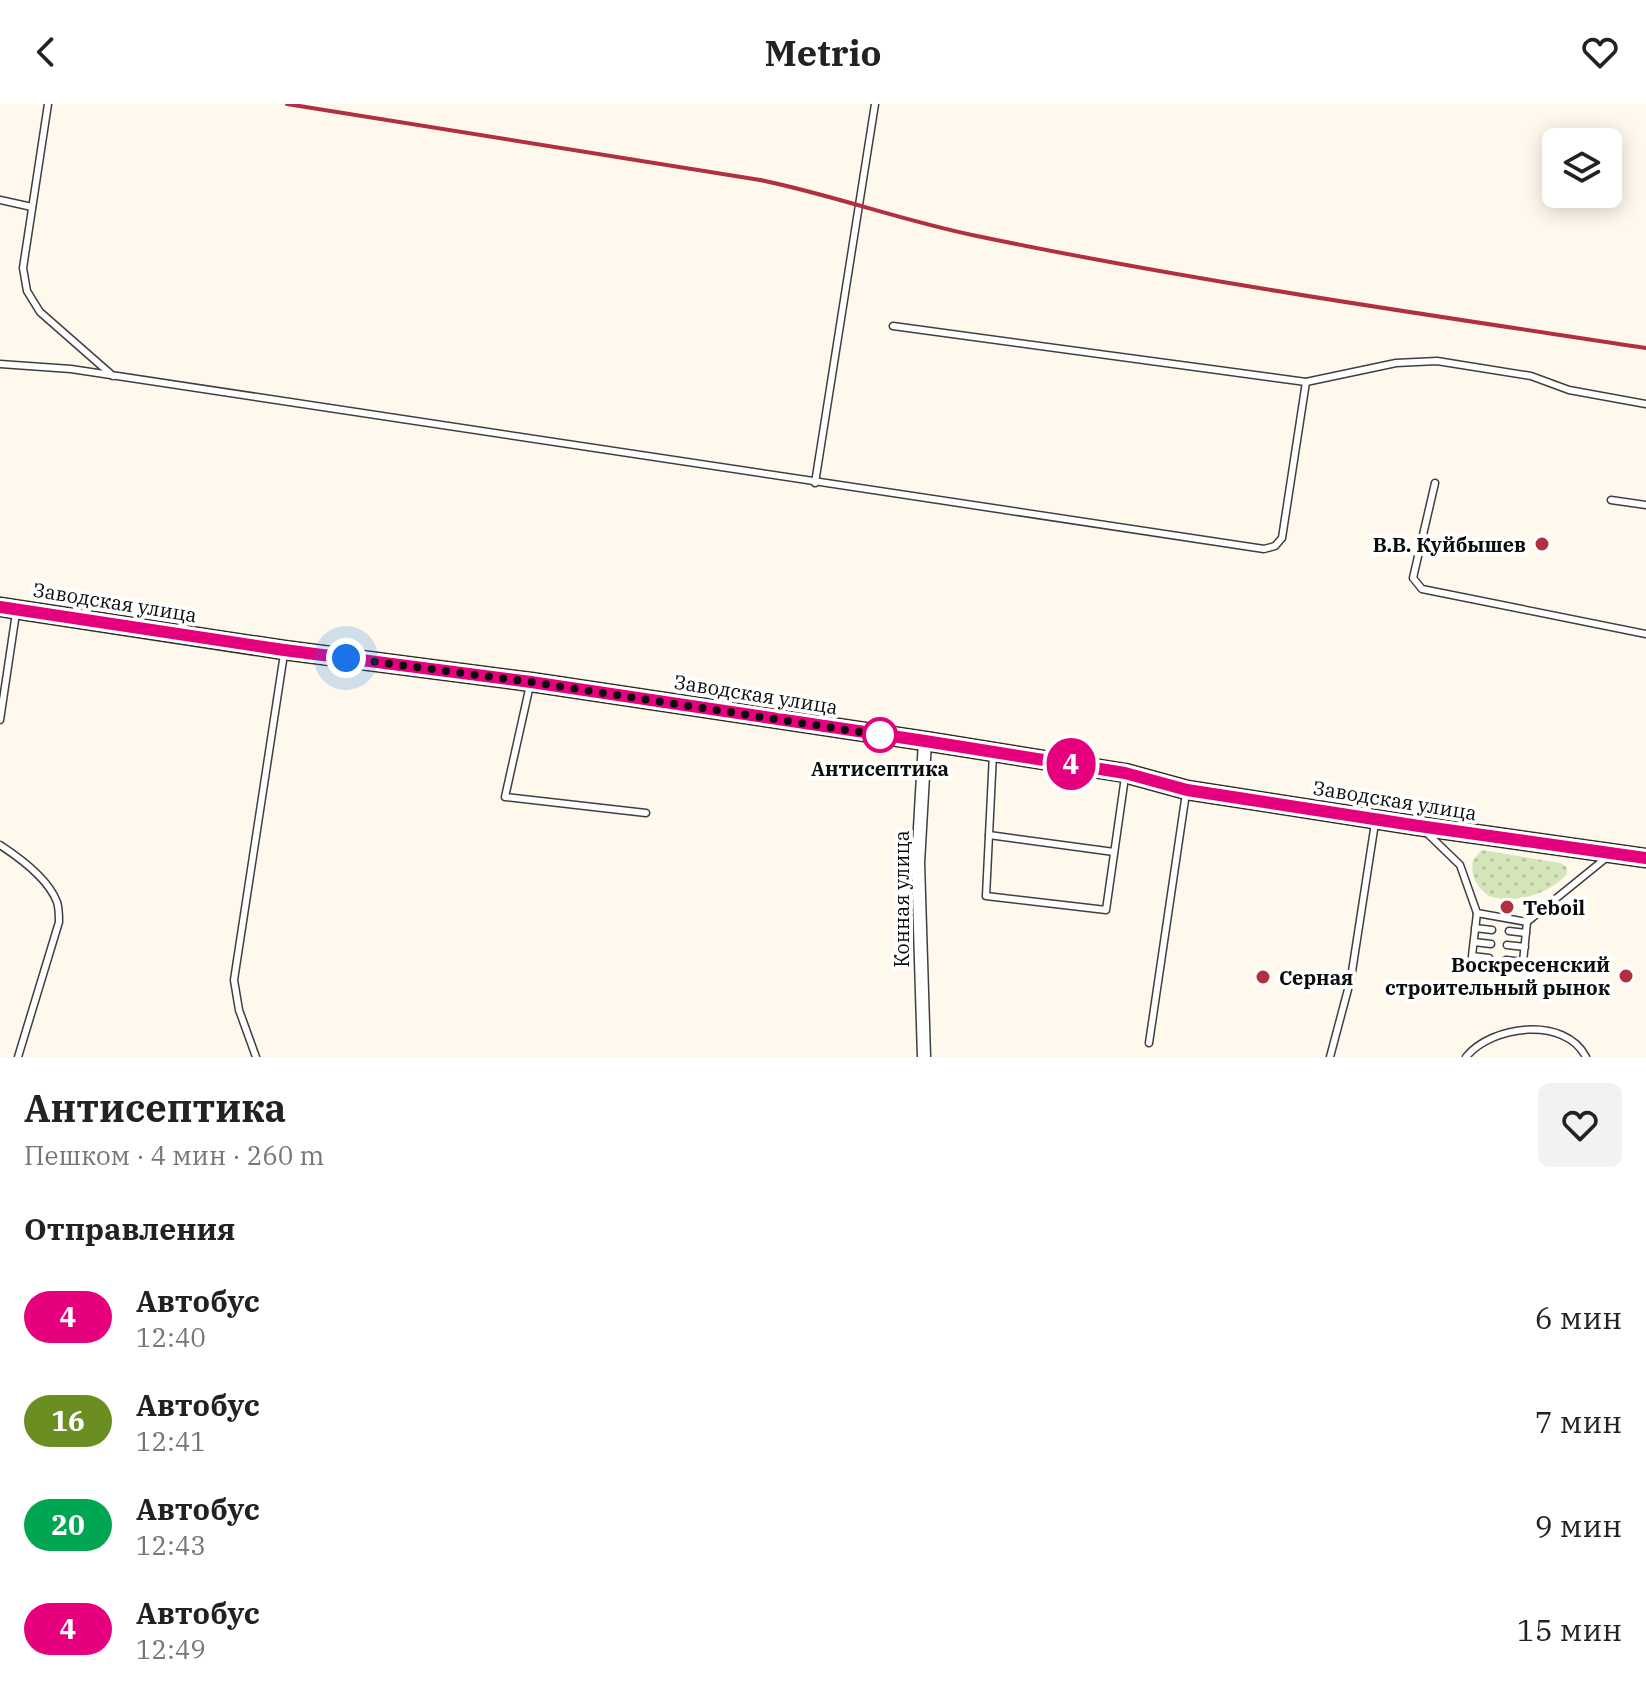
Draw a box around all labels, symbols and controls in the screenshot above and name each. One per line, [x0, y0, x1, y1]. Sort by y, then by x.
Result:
text: Metrio [765, 29, 881, 76]
icon: back [24, 30, 68, 74]
icon: heart [1578, 30, 1622, 74]
map controls [1542, 128, 1622, 208]
button: layers [1542, 128, 1622, 208]
place label: В.В. Куйбышев [1373, 531, 1526, 558]
marker: В.В. Куйбышев [1533, 535, 1551, 553]
street label: Заводская улица [31, 576, 199, 628]
your location [326, 638, 366, 678]
street label: Заводская улица [672, 668, 840, 720]
marker: Антисептика [863, 718, 897, 752]
line badge: 4 [1045, 738, 1097, 790]
text: 4 [1063, 745, 1079, 782]
place label: Антисептика [811, 755, 949, 782]
street label: Заводская улица [1311, 774, 1479, 826]
street label: Конная улица [888, 830, 915, 968]
place label: Teboil [1523, 894, 1585, 921]
marker: Teboil [1498, 898, 1516, 916]
place label: Воскресенский строительный рынок [1385, 951, 1610, 1001]
place label: Серная [1279, 964, 1353, 991]
marker: Воскресенский строительный рынок [1617, 967, 1635, 985]
marker: Серная [1254, 968, 1272, 986]
text: Антисептика [24, 1083, 286, 1132]
button: heart [1538, 1083, 1622, 1167]
text: Пешком · 4 мин · 260 m [24, 1138, 324, 1172]
text: Отправления [24, 1209, 235, 1248]
text: Автобус [136, 1281, 260, 1320]
text: 4 [60, 1298, 76, 1335]
text: 6 мин [1535, 1298, 1622, 1337]
text: 12:40 [136, 1320, 206, 1354]
text: Автобус [136, 1385, 260, 1424]
text: 16 [51, 1402, 85, 1439]
text: 7 мин [1535, 1402, 1622, 1441]
text: 12:41 [136, 1424, 206, 1458]
text: Автобус [136, 1489, 260, 1528]
text: 20 [51, 1506, 85, 1543]
text: 9 мин [1535, 1506, 1622, 1545]
text: 12:43 [136, 1528, 206, 1562]
text: Автобус [136, 1593, 260, 1632]
text: 4 [60, 1610, 76, 1647]
text: 15 мин [1517, 1610, 1622, 1649]
text: 12:49 [136, 1632, 206, 1666]

